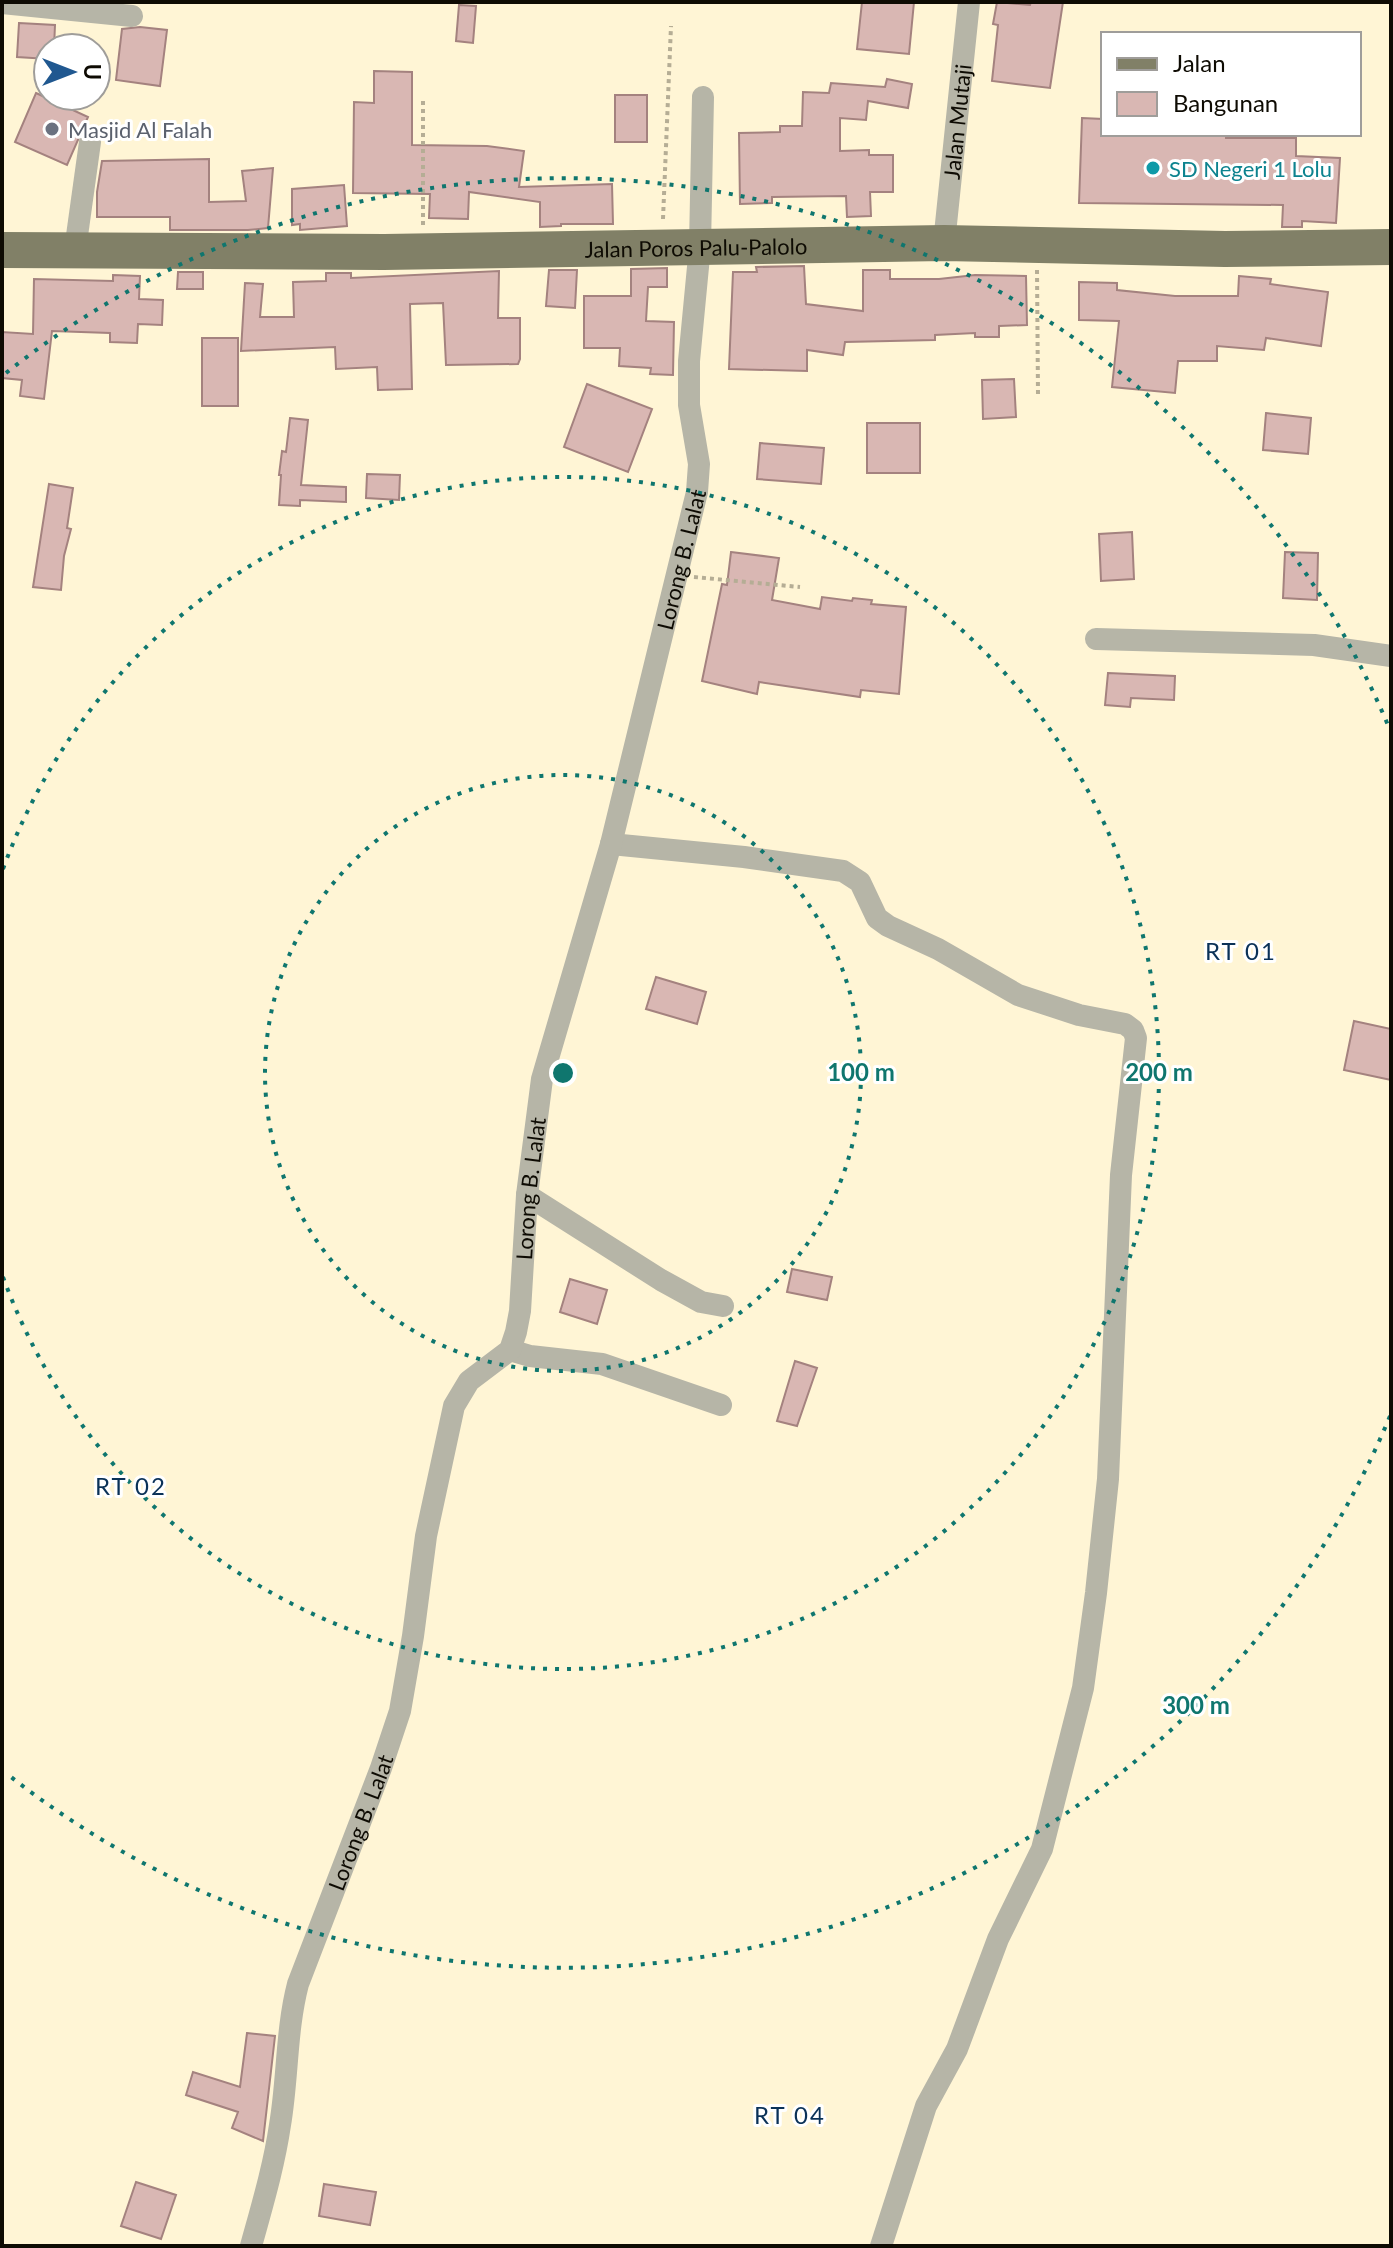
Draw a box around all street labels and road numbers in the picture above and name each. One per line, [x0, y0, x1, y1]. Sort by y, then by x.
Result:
street label: Jalan Mutaji [937, 63, 976, 181]
street label: Jalan Poros Palu-Palolo [584, 232, 808, 262]
street label: Lorong B. Lalat [650, 487, 711, 633]
street label: Lorong B. Lalat [510, 1115, 550, 1261]
street label: Lorong B. Lalat [322, 1751, 398, 1894]

